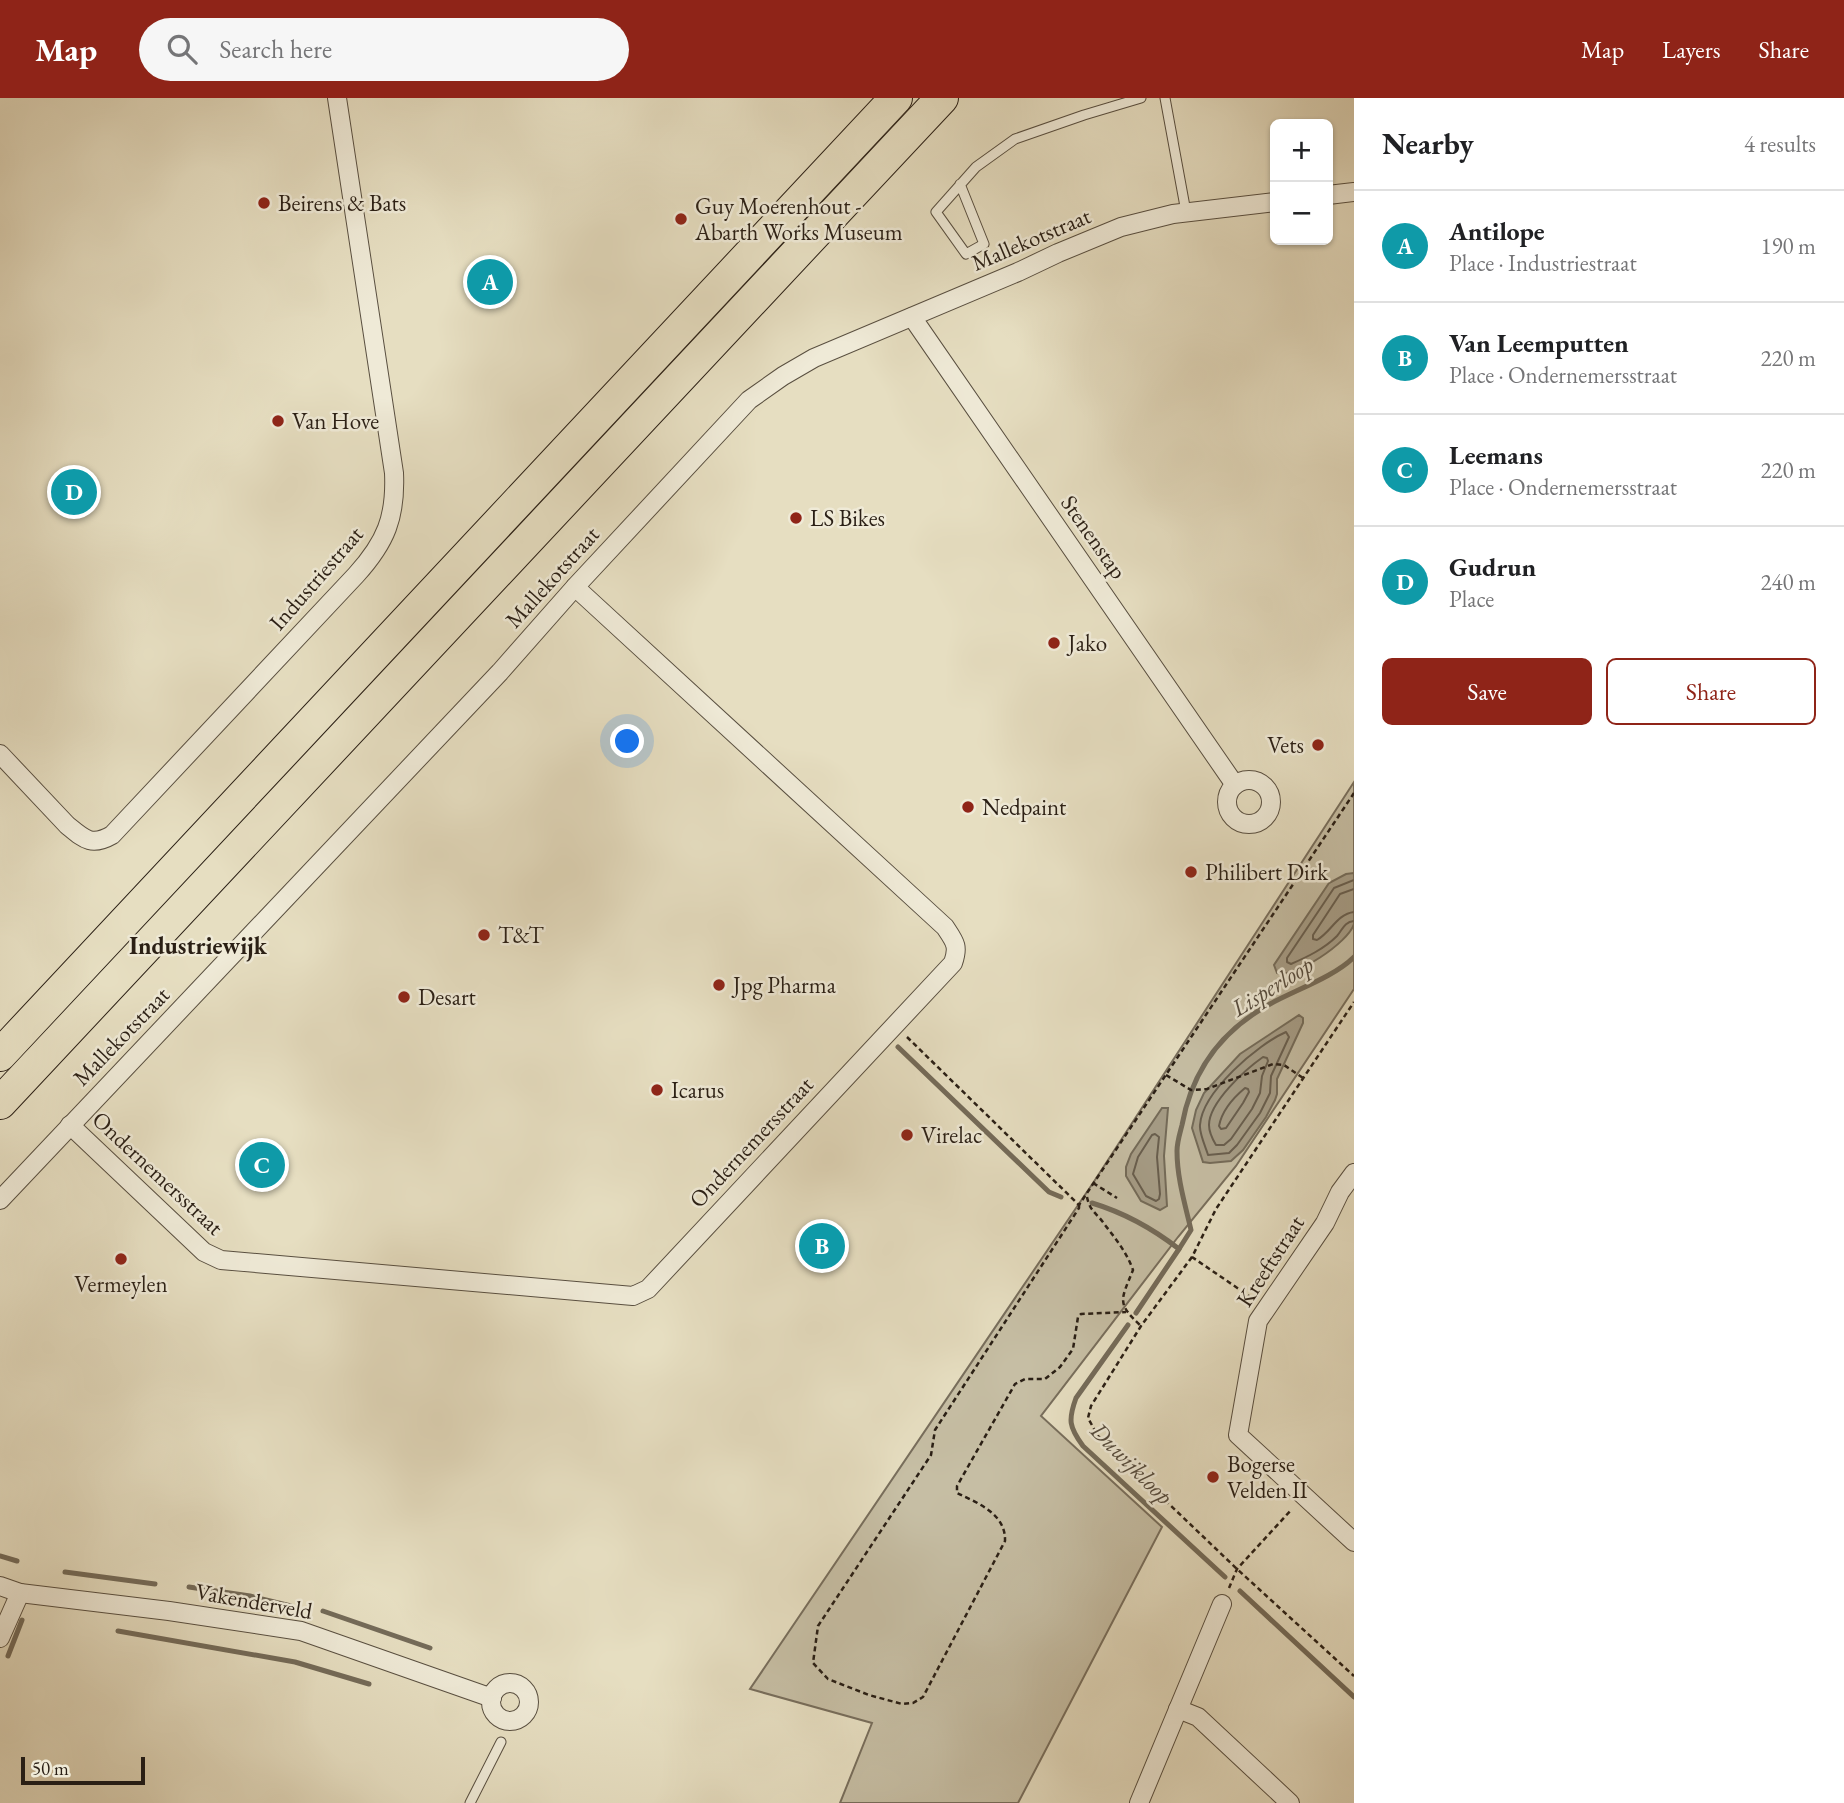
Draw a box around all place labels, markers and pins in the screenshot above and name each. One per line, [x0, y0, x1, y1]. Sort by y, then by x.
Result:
place label: Beirens & Bats [278, 188, 406, 218]
place label: Guy Moerenhout - Abarth Works Museum [694, 191, 903, 247]
marker: Beirens & Bats [256, 195, 272, 211]
marker: Guy Moerenhout - Abarth Works Museum [673, 211, 689, 227]
pin: A [467, 256, 513, 308]
place label: Van Hove [292, 406, 379, 436]
marker: Van Hove [270, 413, 286, 429]
pin: D [51, 466, 97, 518]
place label: LS Bikes [810, 503, 885, 533]
marker: LS Bikes [788, 510, 804, 526]
place label: Jako [1066, 628, 1107, 658]
marker: Jako [1046, 635, 1062, 651]
place label: Vets [1267, 730, 1304, 760]
marker: Vets [1310, 737, 1326, 753]
place label: Nedpaint [982, 792, 1067, 822]
marker: Nedpaint [960, 799, 976, 815]
place label: Philibert Dirk [1205, 857, 1329, 887]
marker: Philibert Dirk [1183, 864, 1199, 880]
place label: T&T [498, 920, 544, 950]
marker: T&T [476, 927, 492, 943]
place label: Jpg Pharma [731, 970, 837, 1000]
marker: Jpg Pharma [711, 977, 727, 993]
place label: Desart [418, 982, 477, 1012]
marker: Desart [396, 989, 412, 1005]
place label: Icarus [671, 1075, 724, 1105]
marker: Icarus [649, 1082, 665, 1098]
place label: Virelac [921, 1120, 982, 1150]
marker: Virelac [899, 1127, 915, 1143]
pin: C [239, 1139, 285, 1191]
pin: B [799, 1220, 845, 1272]
marker: Vermeylen [113, 1251, 129, 1267]
place label: Vermeylen [74, 1269, 168, 1299]
place label: Bogerse Velden II [1227, 1449, 1308, 1505]
marker: Bogerse Velden II [1205, 1469, 1221, 1485]

